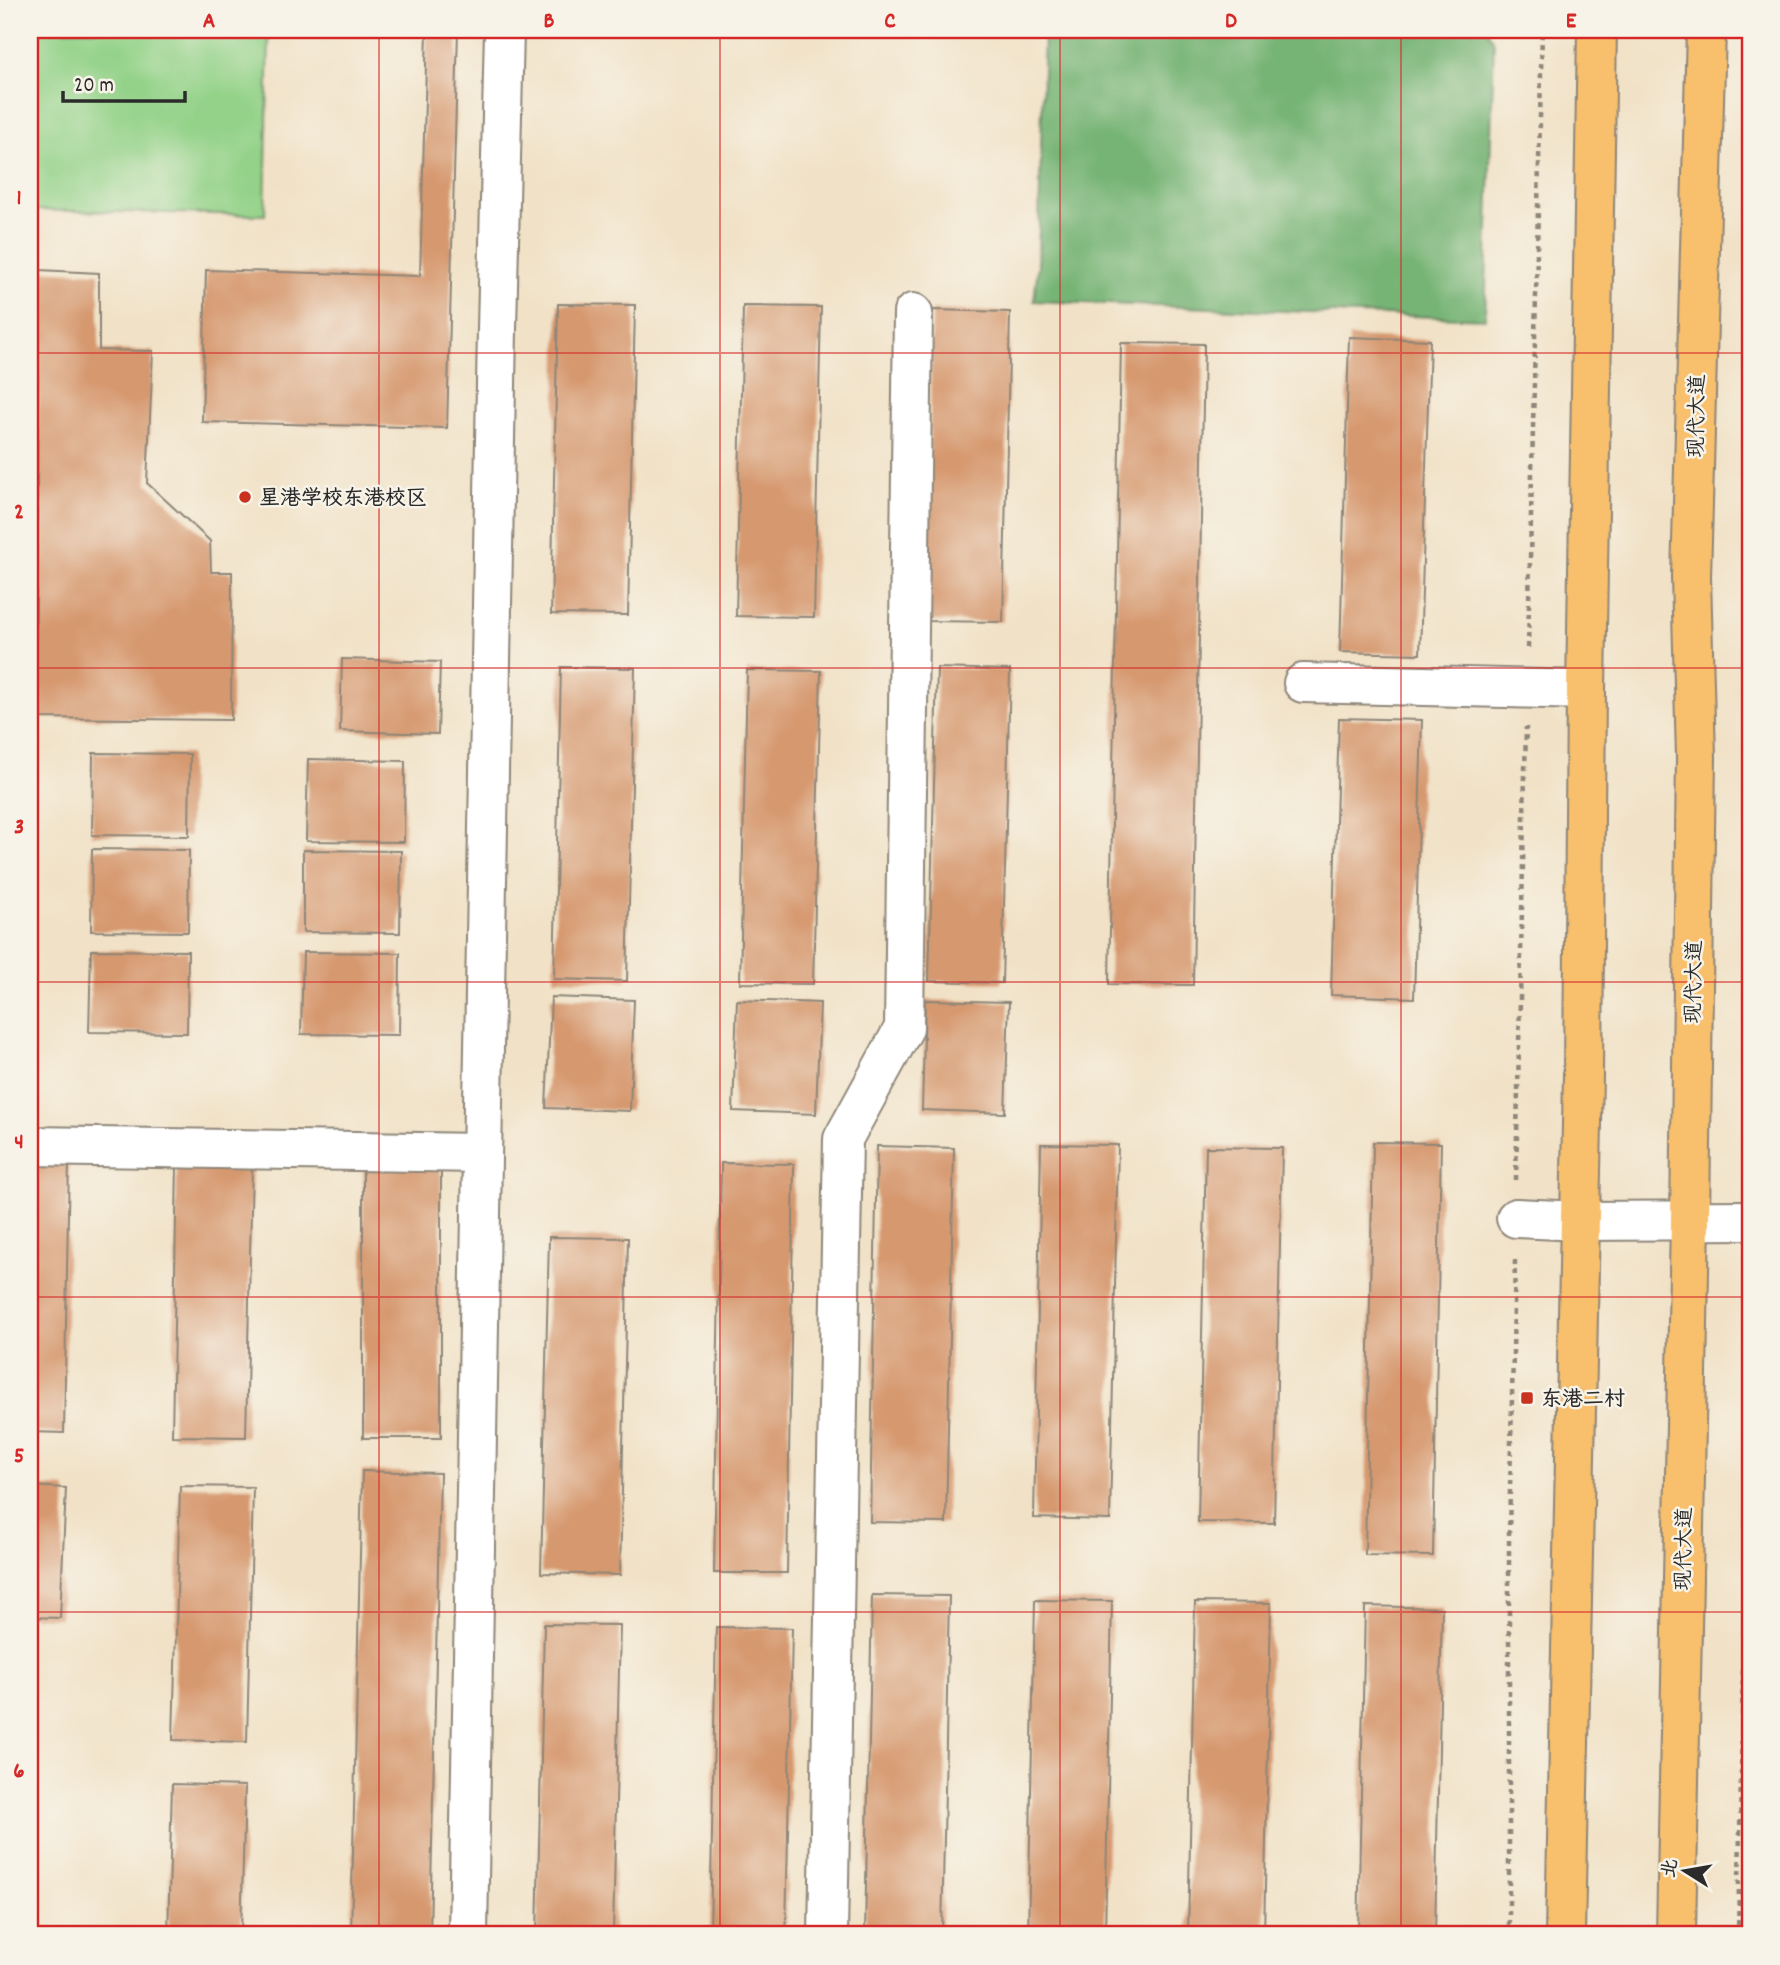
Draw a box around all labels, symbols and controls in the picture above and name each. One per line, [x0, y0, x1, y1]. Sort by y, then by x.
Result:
text: A [203, 6, 215, 39]
text: B [544, 6, 555, 39]
text: C [884, 6, 896, 39]
text: D [1225, 6, 1237, 39]
text: E [1566, 6, 1577, 39]
scale bar [63, 60, 186, 104]
text: 20 m [74, 72, 114, 102]
text: 1 [16, 183, 22, 216]
street label: 现代大道 [1683, 374, 1715, 458]
place label: 星港学校东港校区 [259, 485, 427, 515]
marker: 星港学校东港校区 [237, 489, 253, 505]
text: 2 [14, 497, 24, 530]
text: 3 [14, 812, 24, 845]
street label: 现代大道 [1680, 940, 1712, 1024]
text: 4 [14, 1127, 24, 1160]
place label: 东港二村 [1541, 1386, 1625, 1416]
marker: 东港二村 [1519, 1390, 1535, 1406]
text: 5 [14, 1441, 24, 1474]
street label: 现代大道 [1670, 1507, 1702, 1591]
text: 6 [13, 1756, 25, 1789]
north arrow [1650, 1836, 1720, 1906]
text: 北 [1657, 1857, 1687, 1880]

